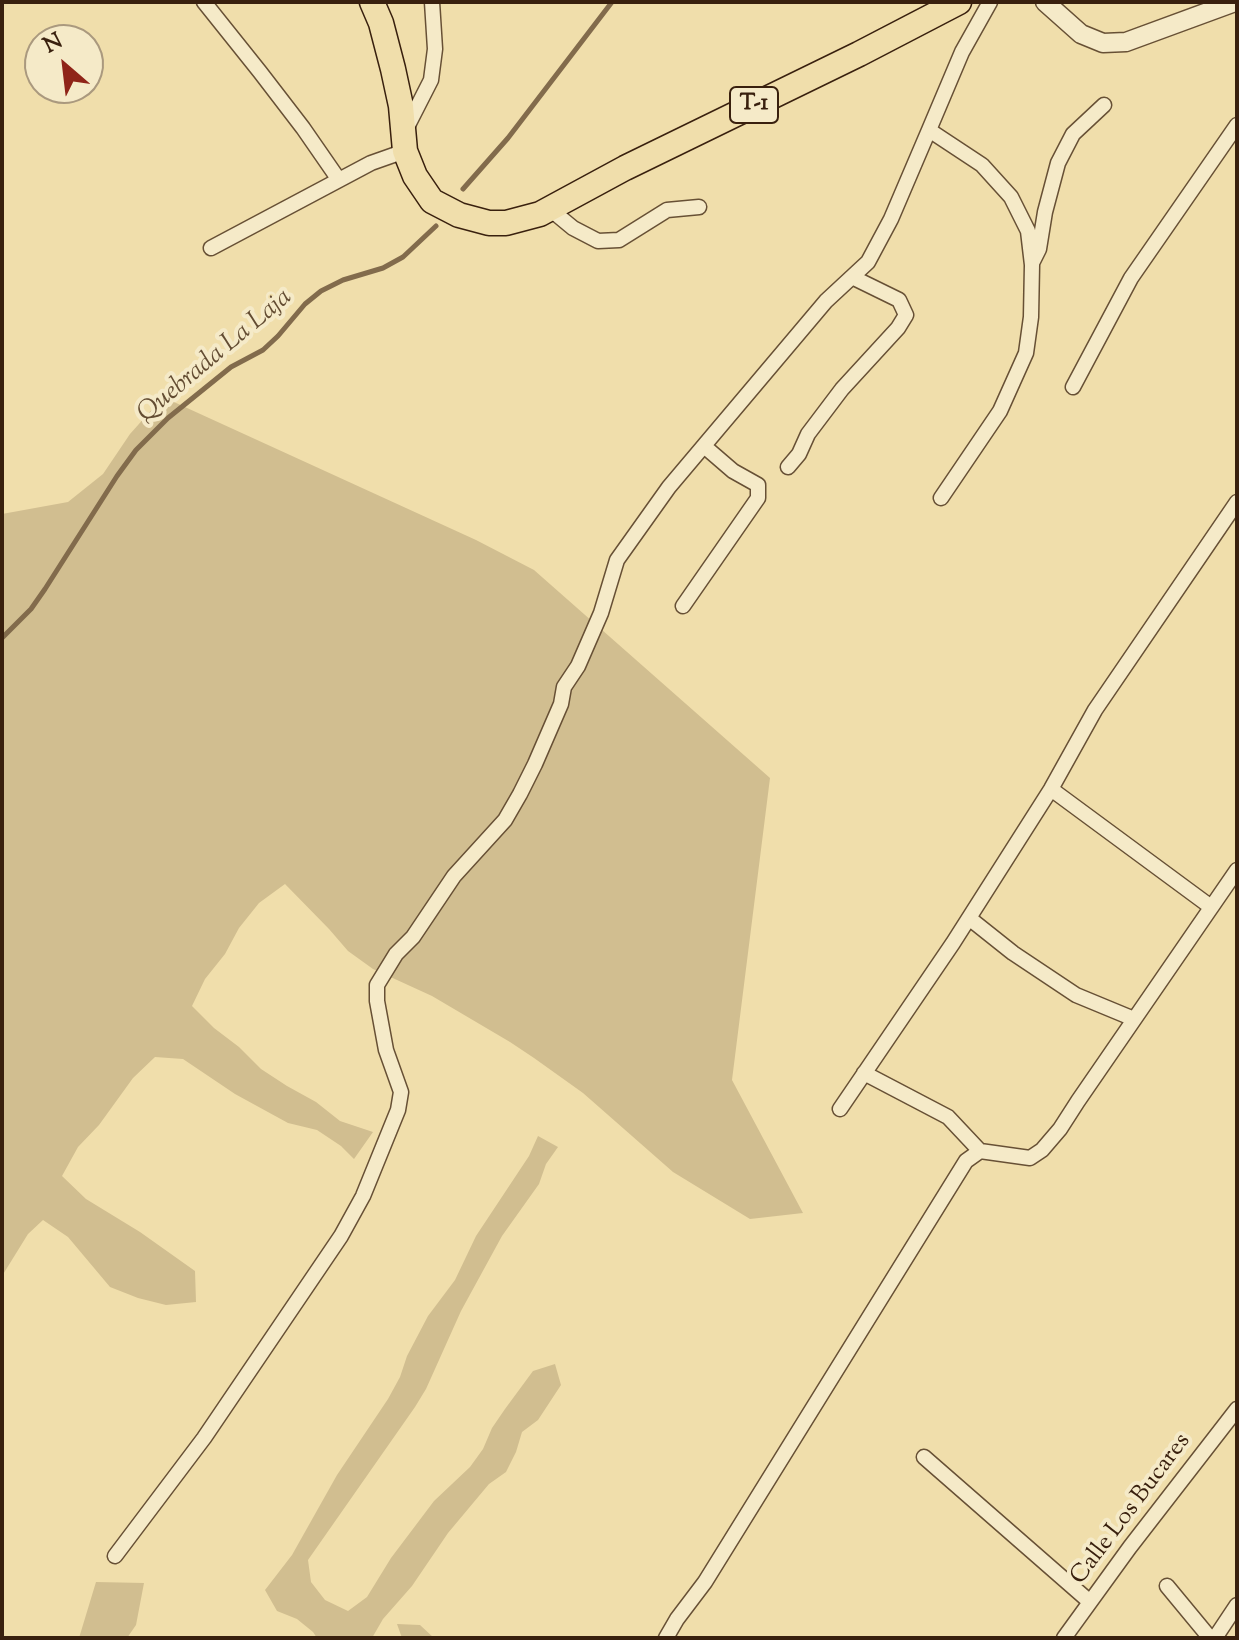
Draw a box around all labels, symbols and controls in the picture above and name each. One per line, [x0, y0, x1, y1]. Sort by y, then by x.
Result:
north arrow [24, 24, 104, 104]
text: N [38, 26, 69, 63]
road number: T-1 [730, 87, 778, 123]
water label: Quebrada La Laja [132, 283, 300, 431]
street label: Calle Los Bucares [1066, 1429, 1198, 1591]

